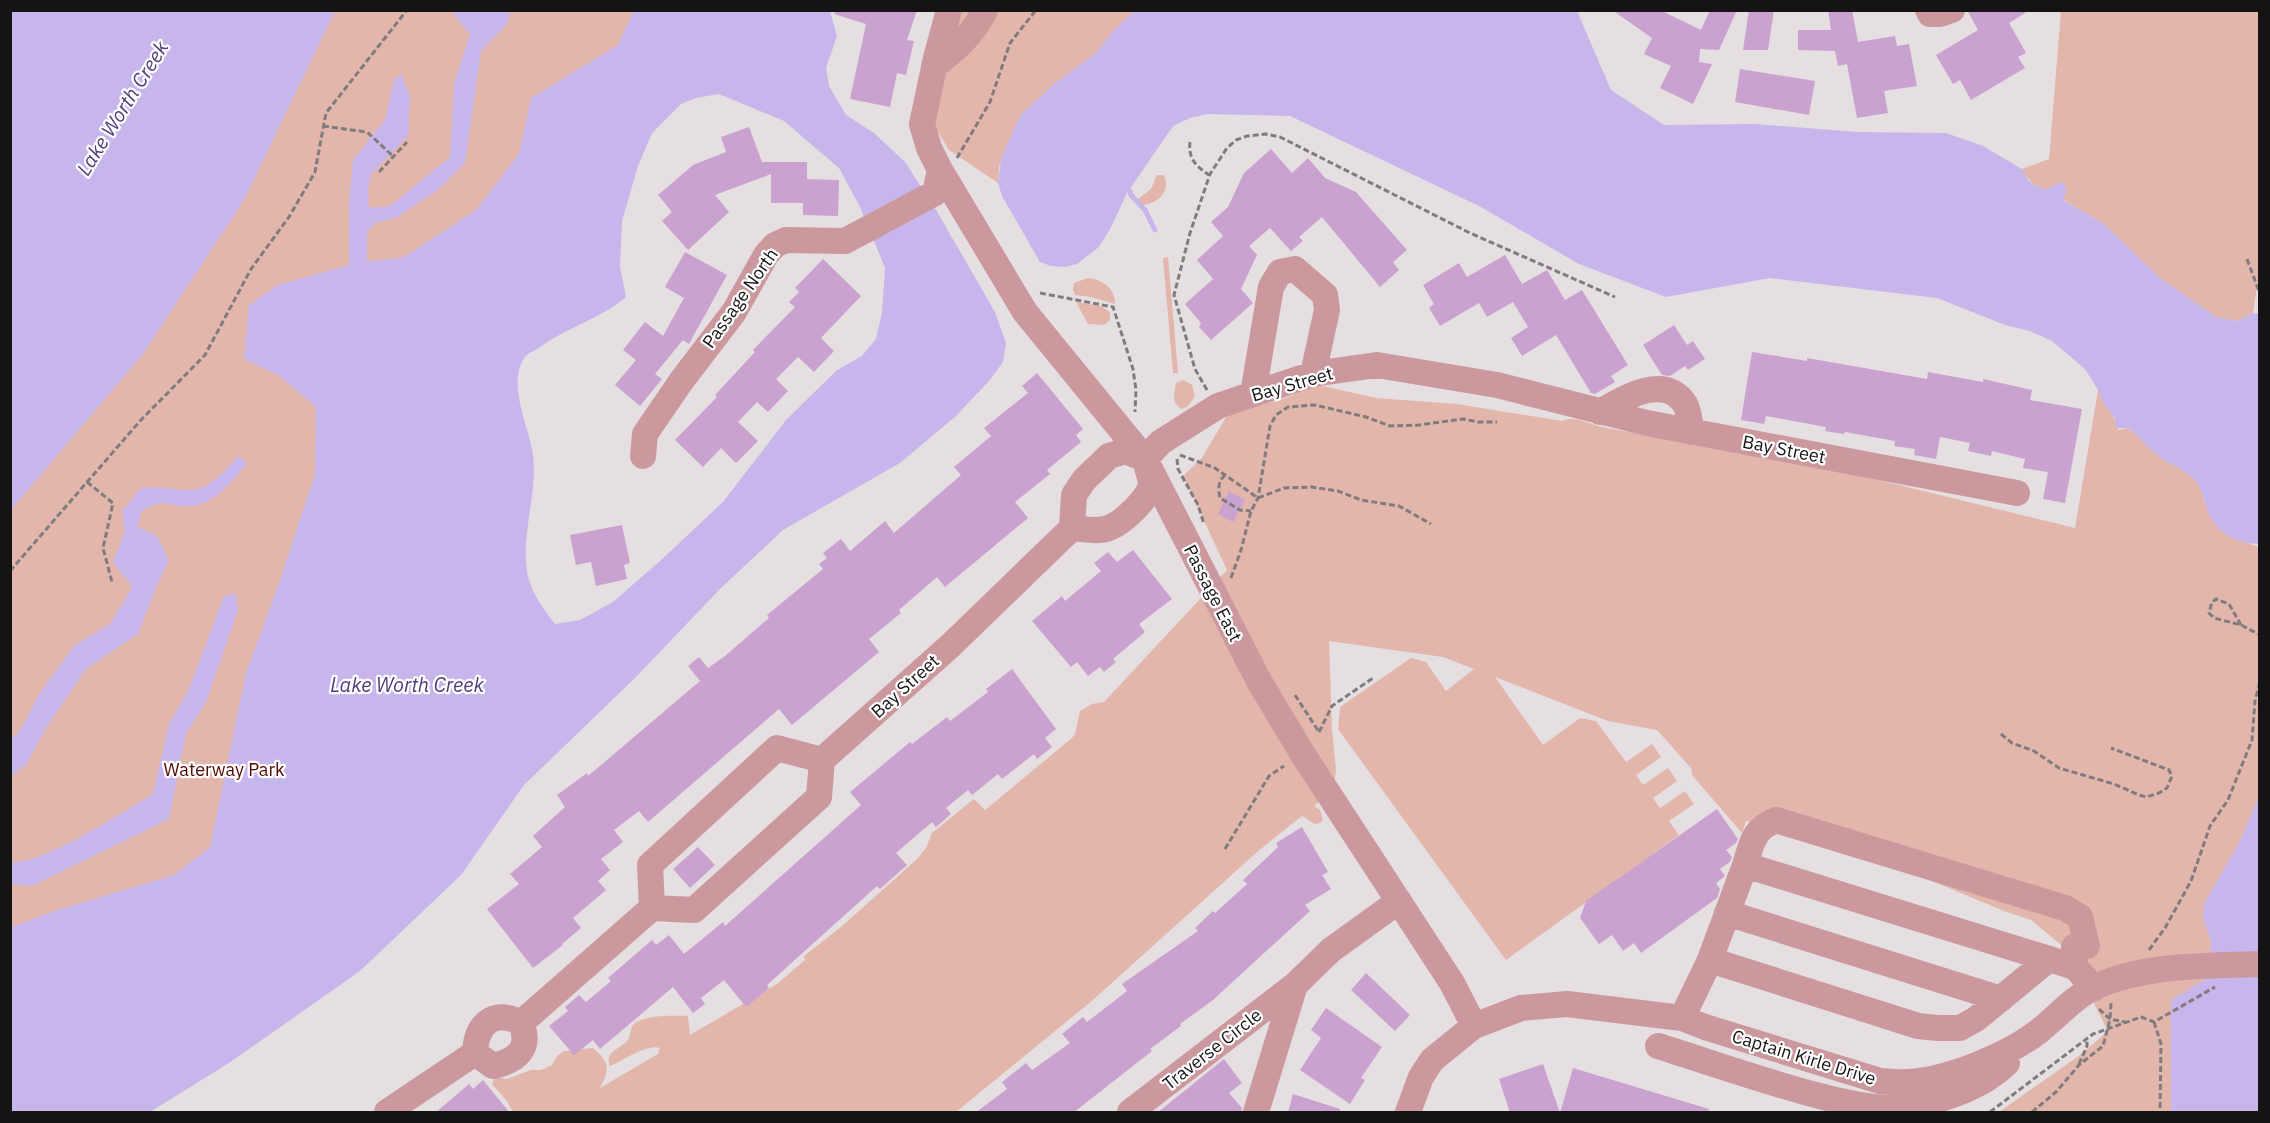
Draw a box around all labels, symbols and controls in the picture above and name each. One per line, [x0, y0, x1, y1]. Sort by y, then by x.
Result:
water label: Lake Worth Creek [70, 35, 175, 180]
street label: Passage North [697, 244, 783, 352]
street label: Bay Street [1249, 361, 1335, 407]
street label: Bay Street [1741, 430, 1827, 468]
street label: Passage East [1179, 541, 1247, 645]
street label: Bay Street [866, 649, 944, 723]
water label: Lake Worth Creek [330, 671, 484, 698]
park label: Waterway Park [163, 758, 285, 781]
street label: Traverse Circle [1158, 1003, 1266, 1095]
street label: Captain Kirle Drive [1729, 1024, 1879, 1090]

